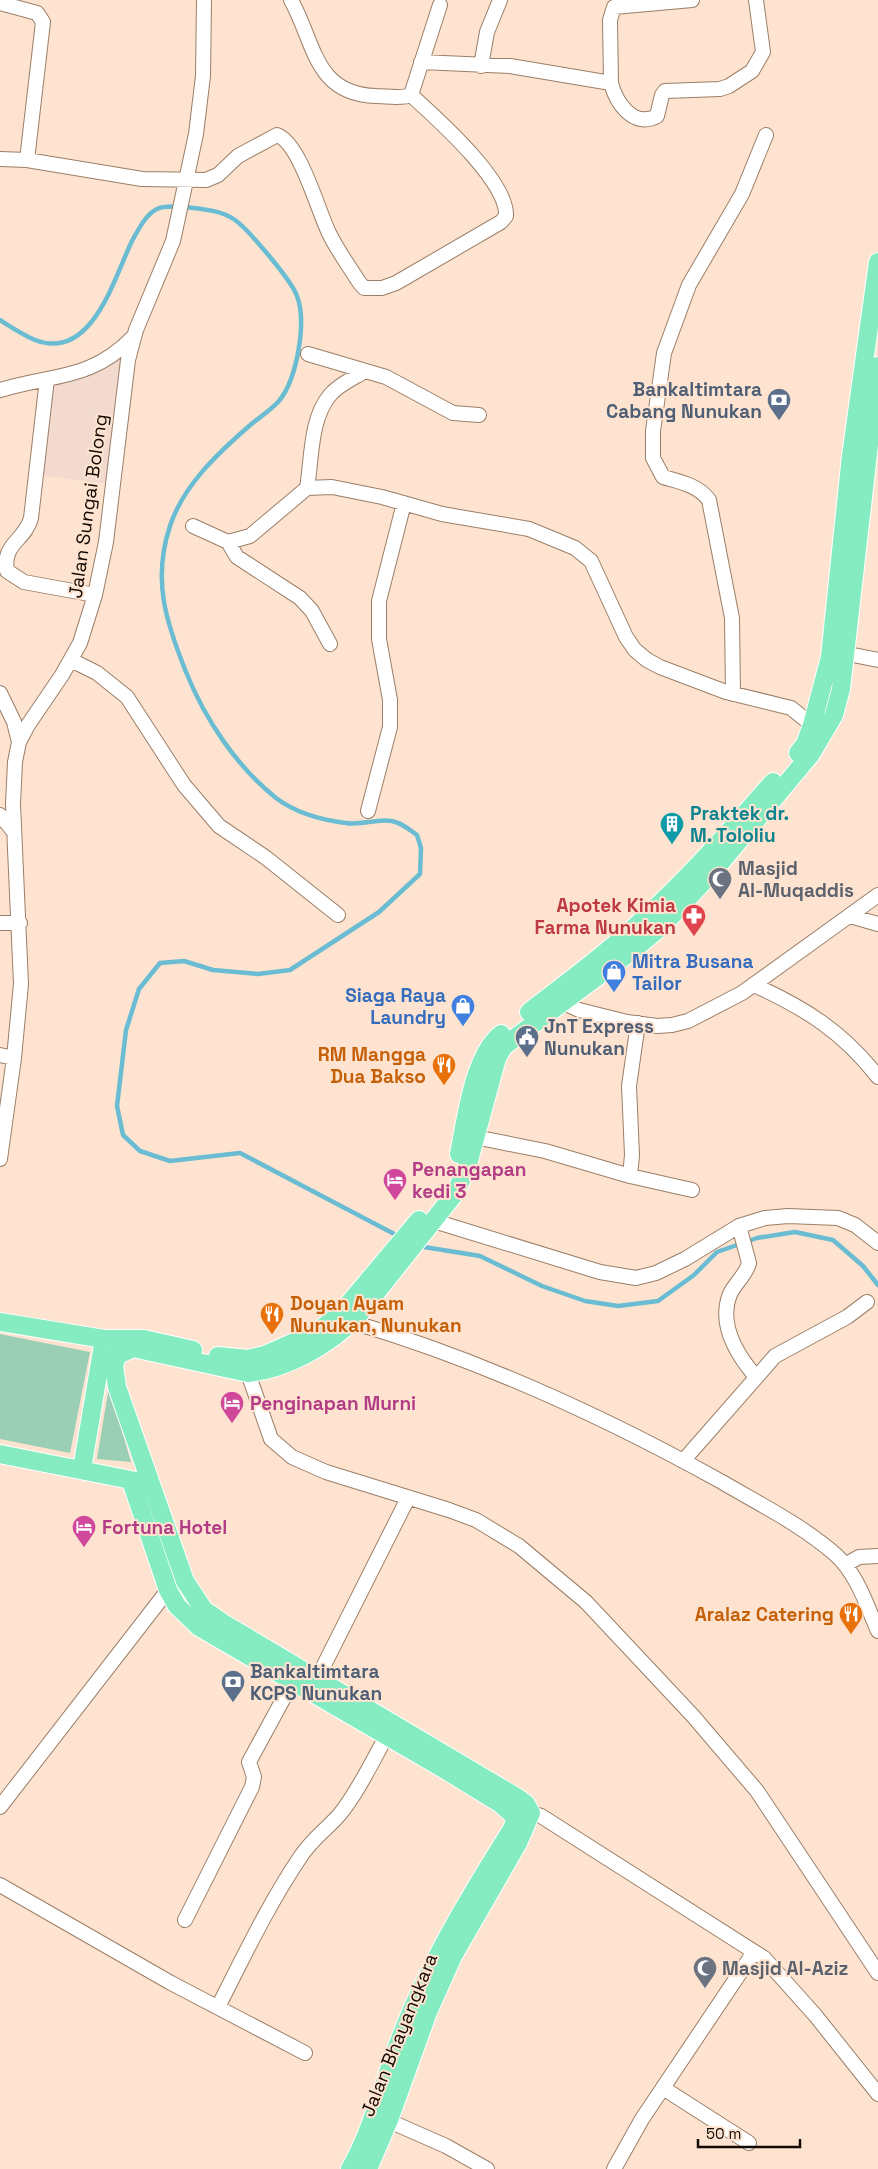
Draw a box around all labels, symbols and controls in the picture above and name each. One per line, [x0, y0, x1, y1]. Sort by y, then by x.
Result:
place label: Bankaltimtara Cabang Nunukan [606, 377, 762, 424]
bank icon: Bankaltimtara Cabang Nunukan [766, 387, 792, 421]
street label: Jalan Sungai Bolong [63, 412, 113, 600]
place label: Praktek dr. M. Tololiu [690, 801, 789, 848]
building icon: Praktek dr. M. Tololiu [659, 811, 685, 845]
place label: Masjid Al-Muqaddis [738, 856, 854, 903]
mosque icon: Masjid Al-Muqaddis [707, 866, 733, 900]
place label: Apotek Kimia Farma Nunukan [535, 893, 676, 940]
pharmacy icon: Apotek Kimia Farma Nunukan [681, 903, 707, 937]
place label: Mitra Busana Tailor [632, 949, 753, 996]
shop icon: Mitra Busana Tailor [601, 959, 627, 993]
place label: Siaga Raya Laundry [345, 983, 446, 1030]
shop icon: Siaga Raya Laundry [450, 993, 476, 1027]
place label: JnT Express Nunukan [544, 1014, 654, 1061]
public building icon: JnT Express Nunukan [514, 1024, 540, 1058]
place label: RM Mangga Dua Bakso [318, 1042, 426, 1089]
restaurant icon: RM Mangga Dua Bakso [431, 1052, 457, 1086]
place label: Penangapan kedi 3 [412, 1157, 527, 1204]
hotel icon: Penangapan kedi 3 [382, 1167, 408, 1201]
place label: Doyan Ayam Nunukan, Nunukan [290, 1291, 462, 1338]
restaurant icon: Doyan Ayam Nunukan, Nunukan [259, 1301, 285, 1335]
hotel icon: Penginapan Murni [219, 1390, 245, 1424]
place label: Penginapan Murni [250, 1391, 416, 1416]
hotel icon: Fortuna Hotel [71, 1514, 97, 1548]
place label: Fortuna Hotel [102, 1515, 227, 1540]
restaurant icon: Aralaz Catering [838, 1601, 864, 1635]
place label: Aralaz Catering [695, 1602, 834, 1627]
place label: Bankaltimtara KCPS Nunukan [250, 1659, 382, 1706]
bank icon: Bankaltimtara KCPS Nunukan [220, 1669, 246, 1703]
street label: Jalan Bhayangkara [355, 1950, 443, 2120]
mosque icon: Masjid Al-Aziz [692, 1955, 718, 1989]
place label: Masjid Al-Aziz [722, 1956, 848, 1981]
scale bar [698, 2116, 800, 2148]
text: 50 m [706, 2124, 741, 2143]

